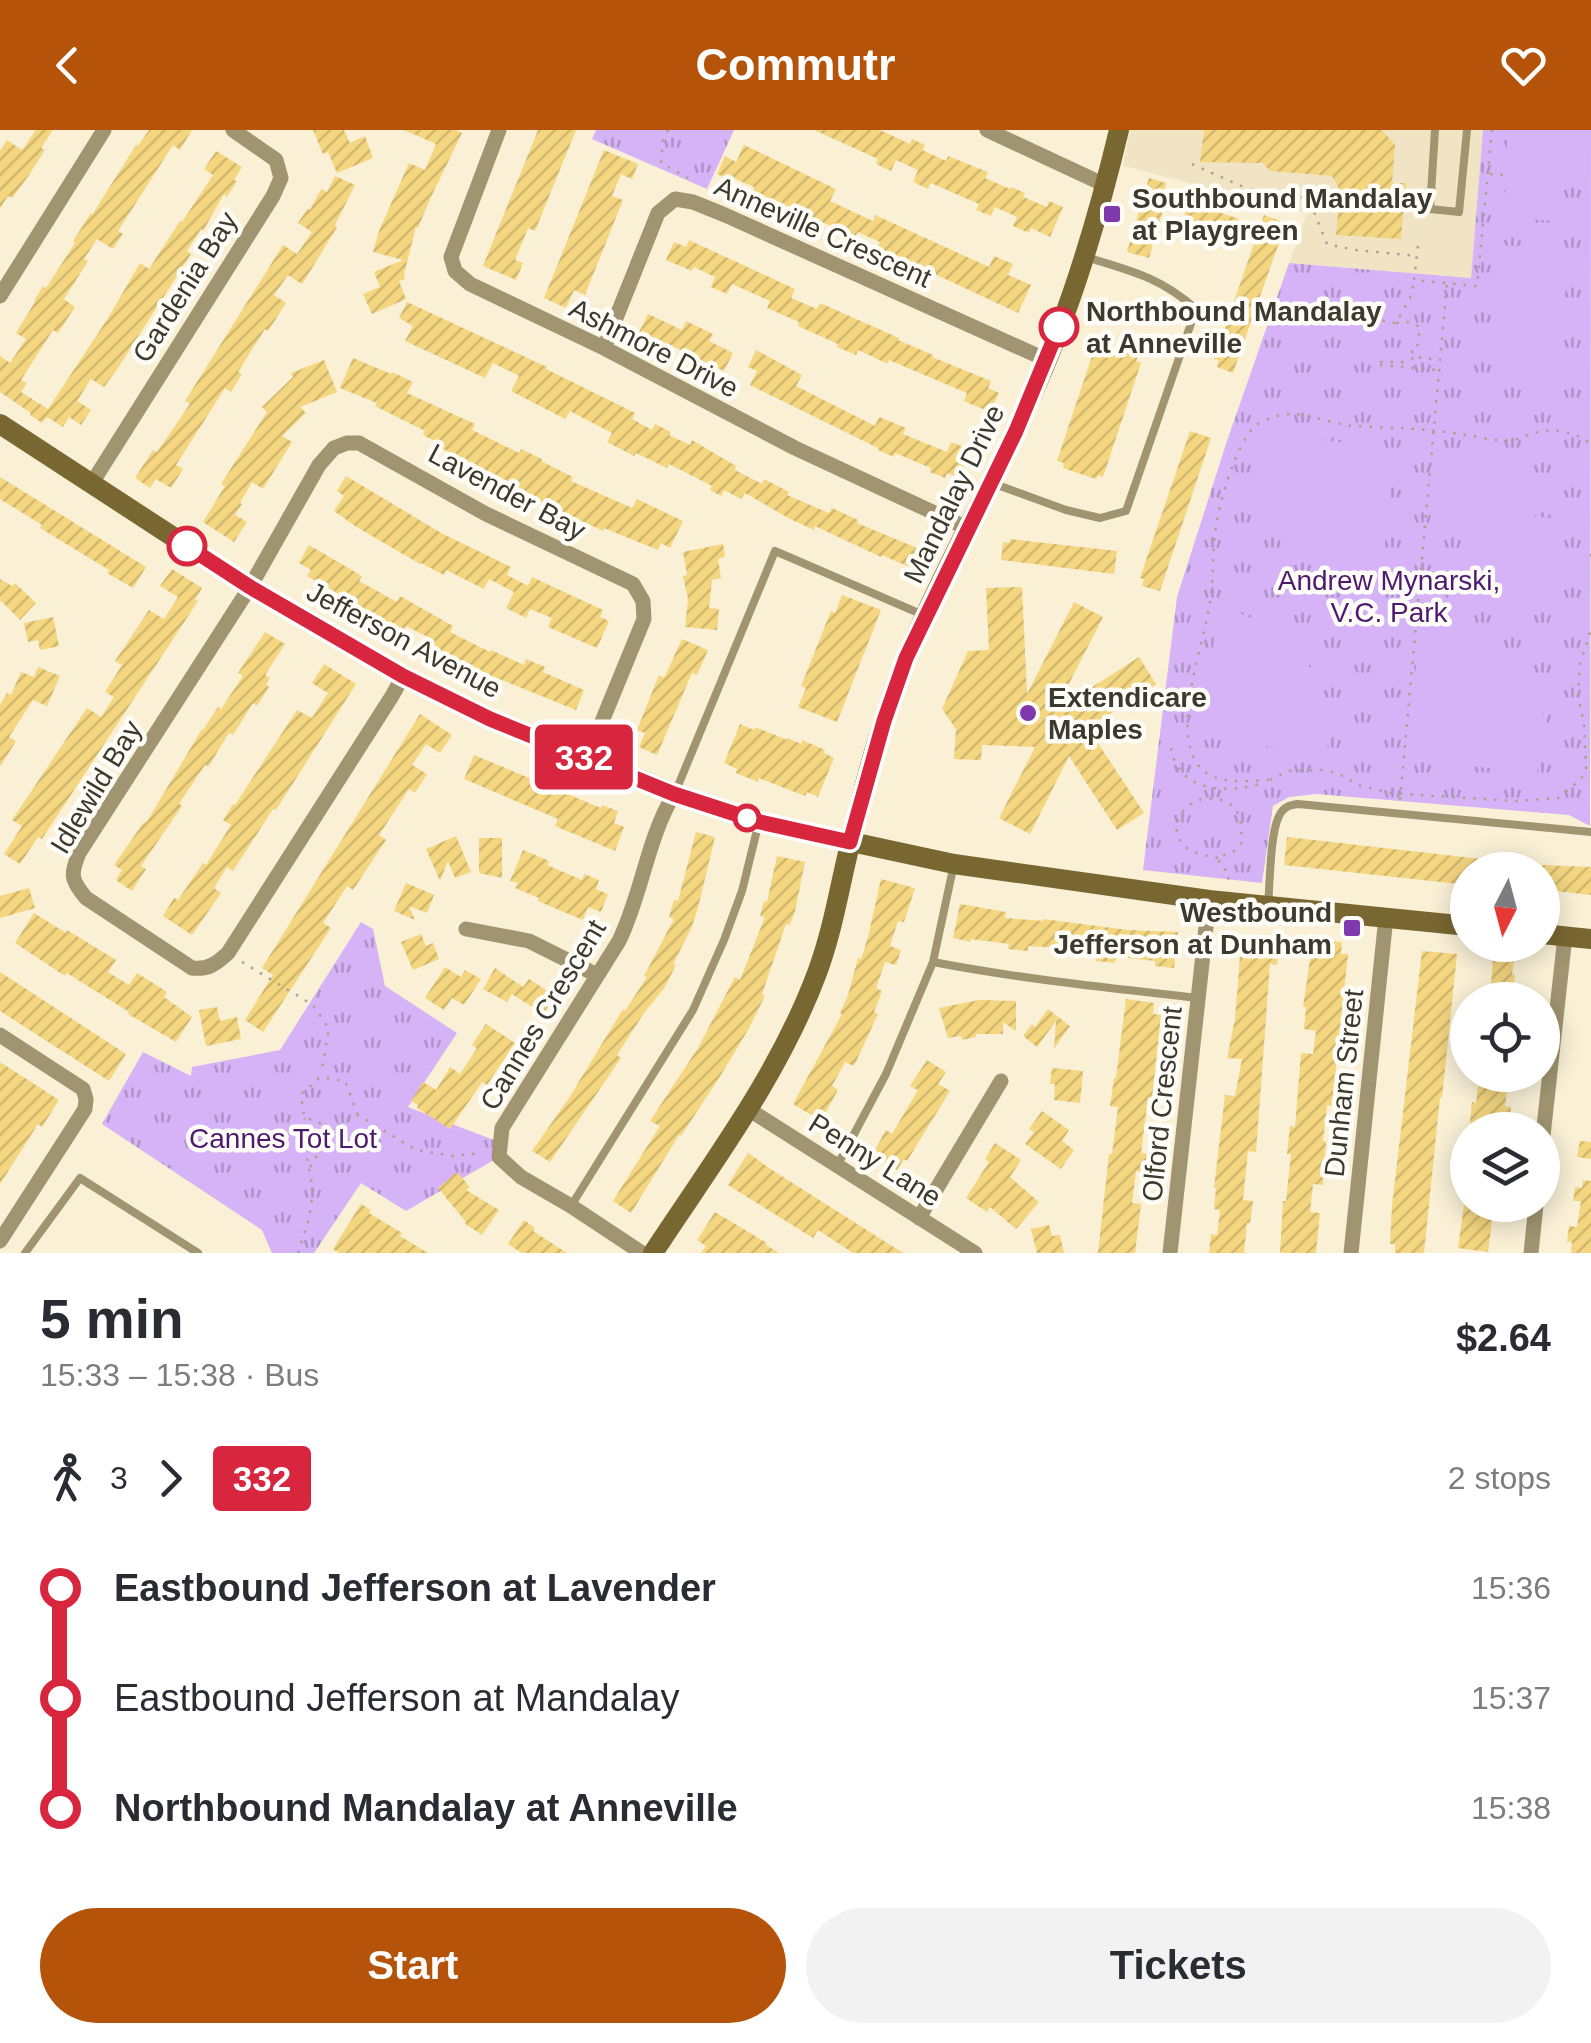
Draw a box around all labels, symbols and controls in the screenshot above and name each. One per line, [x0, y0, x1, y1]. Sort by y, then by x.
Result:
icon: back [40, 38, 95, 93]
icon: heart [1496, 38, 1551, 93]
text: Commutr [696, 39, 896, 90]
street label: Anneville Crescent [710, 170, 936, 294]
place label: Southbound Mandalay at Playgreen [1132, 183, 1433, 246]
marker: Southbound Mandalay at Playgreen [1101, 203, 1123, 225]
street label: Gardenia Bay [126, 206, 244, 368]
street label: Ashmore Drive [564, 292, 744, 404]
place label: Northbound Mandalay at Anneville [1086, 296, 1382, 359]
marker: Northbound Mandalay at Anneville [1040, 308, 1078, 346]
street label: Mandalay Drive [897, 400, 1011, 588]
street label: Lavender Bay [423, 438, 591, 546]
unlabelled marker [168, 527, 206, 565]
park label: Andrew Mynarski, V.C. Park [1278, 565, 1500, 628]
street label: Jefferson Avenue [302, 576, 506, 704]
place label: Extendicare Maples [1048, 682, 1207, 745]
marker: Extendicare Maples [1017, 702, 1039, 724]
street label: Idlewild Bay [44, 715, 148, 859]
line badge: 332 [526, 724, 642, 790]
text: 332 [555, 738, 613, 777]
unlabelled marker [734, 805, 760, 831]
north arrow [1450, 852, 1560, 962]
map controls [1450, 852, 1560, 1222]
place label: Westbound Jefferson at Dunham [1054, 897, 1332, 960]
street label: Cannes Crescent [474, 914, 612, 1116]
marker: Westbound Jefferson at Dunham [1341, 917, 1363, 939]
button: locate [1450, 982, 1560, 1092]
street label: Dunham Street [1319, 988, 1369, 1178]
street label: Olford Crescent [1136, 1005, 1188, 1203]
street label: Penny Lane [803, 1107, 947, 1213]
button: layers [1450, 1112, 1560, 1222]
park label: Cannes Tot Lot [189, 1123, 377, 1154]
text: 5 min [40, 1288, 184, 1350]
text: $2.64 [1456, 1317, 1551, 1359]
text: 15:33 – 15:38 · Bus [40, 1357, 319, 1393]
icon: walk [40, 1451, 95, 1506]
icon: forward [143, 1451, 198, 1506]
text: 332 [233, 1459, 291, 1498]
text: 3 [110, 1460, 128, 1496]
text: 2 stops [1448, 1460, 1551, 1496]
text: Eastbound Jefferson at Lavender [114, 1567, 716, 1609]
text: 15:36 [1471, 1570, 1551, 1606]
text: Eastbound Jefferson at Mandalay [114, 1677, 679, 1719]
text: 15:37 [1471, 1680, 1551, 1716]
text: Northbound Mandalay at Anneville [114, 1787, 738, 1829]
text: 15:38 [1471, 1790, 1551, 1826]
button: Start [40, 1908, 786, 2023]
button: Tickets [806, 1908, 1551, 2023]

